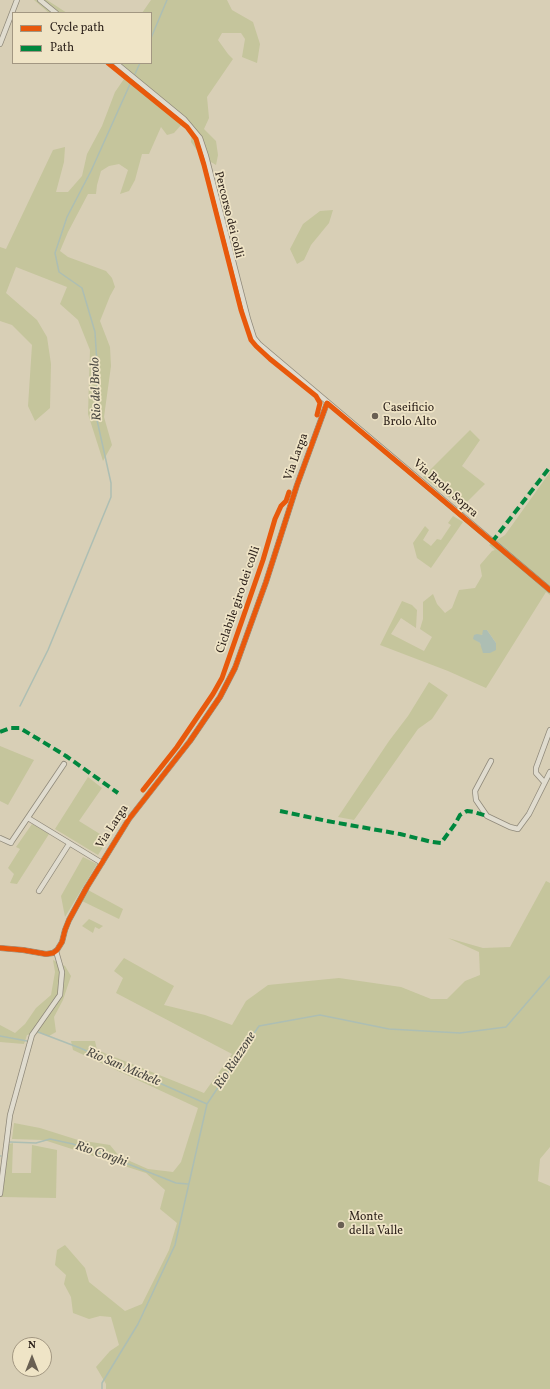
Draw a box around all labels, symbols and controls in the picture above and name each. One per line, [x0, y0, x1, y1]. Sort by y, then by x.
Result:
legend [12, 12, 152, 64]
text: Cycle path [50, 20, 105, 36]
text: Path [50, 40, 74, 56]
street label: Percorso dei colli [210, 170, 246, 260]
water label: Rio del Brolo [88, 357, 106, 421]
place label: Caseificio Brolo Alto [383, 402, 437, 430]
marker: Caseificio Brolo Alto [370, 411, 380, 421]
street label: Via Larga [282, 431, 312, 483]
street label: Via Brolo Sopra [409, 457, 481, 521]
street label: Ciclabile giro dei colli [214, 545, 264, 655]
street label: Via Larga [93, 802, 133, 852]
water label: Rio Riazzone [212, 1030, 260, 1092]
water label: Rio San Michele [83, 1045, 163, 1091]
water label: Rio Corghi [73, 1139, 129, 1171]
place label: Monte della Valle [349, 1211, 403, 1239]
marker: Monte della Valle [336, 1220, 346, 1230]
north arrow [12, 1337, 52, 1377]
text: N [28, 1338, 36, 1353]

